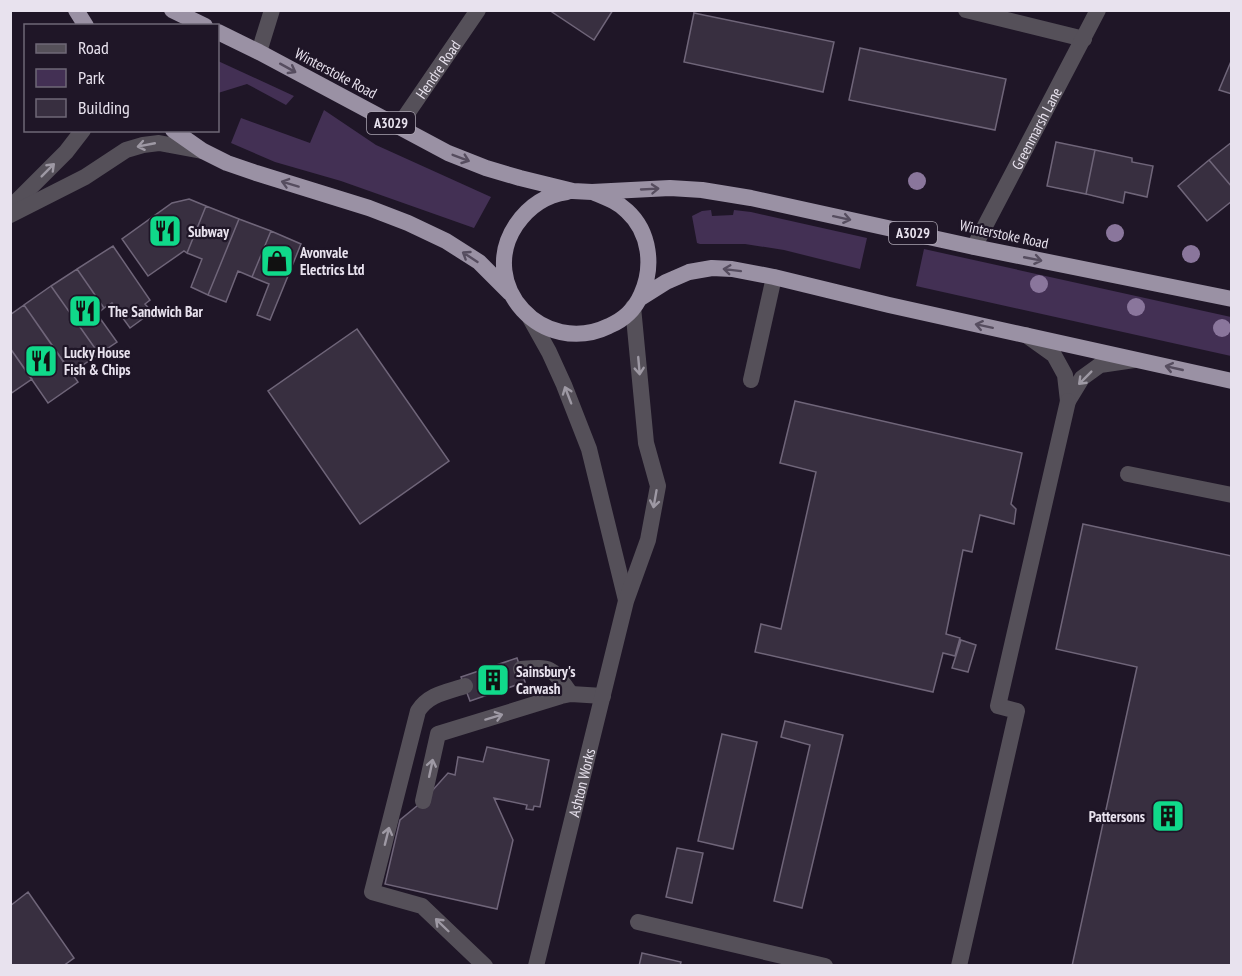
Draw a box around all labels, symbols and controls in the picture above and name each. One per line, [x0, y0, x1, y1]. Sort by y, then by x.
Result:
legend [24, 24, 219, 132]
text: Road [78, 36, 109, 59]
street label: Hendre Road [411, 36, 464, 102]
street label: Winterstoke Road [292, 43, 380, 103]
one-way arrow [279, 62, 296, 74]
text: Park [78, 66, 105, 89]
street label: Greenmarsh Lane [1007, 84, 1065, 173]
text: Building [78, 96, 130, 119]
road number: A3029 [367, 112, 415, 134]
one-way arrow [136, 140, 156, 151]
one-way arrow [451, 154, 470, 165]
one-way arrow [40, 163, 55, 178]
one-way arrow [281, 178, 300, 189]
one-way arrow [640, 184, 660, 195]
one-way arrow [833, 212, 852, 224]
restaurant icon: Subway [147, 213, 183, 249]
street label: Winterstoke Road [958, 215, 1050, 253]
place label: Subway [188, 222, 230, 241]
road number: A3029 [889, 222, 937, 244]
shop icon: Avonvale Electrics Ltd [259, 243, 295, 279]
place label: Avonvale Electrics Ltd [299, 243, 365, 279]
one-way arrow [462, 250, 479, 262]
one-way arrow [1023, 254, 1042, 265]
one-way arrow [723, 264, 743, 275]
restaurant icon: The Sandwich Bar [67, 293, 103, 329]
place label: The Sandwich Bar [108, 302, 203, 321]
one-way arrow [975, 319, 994, 331]
restaurant icon: Lucky House Fish & Chips [23, 343, 59, 379]
place label: Lucky House Fish & Chips [64, 343, 131, 379]
one-way arrow [634, 355, 645, 375]
one-way arrow [1165, 362, 1185, 373]
one-way arrow [1078, 370, 1093, 385]
one-way arrow [562, 386, 573, 405]
one-way arrow [649, 489, 660, 509]
building icon: Sainsbury's Carwash [475, 662, 511, 698]
place label: Sainsbury's Carwash [516, 662, 575, 698]
one-way arrow [484, 711, 503, 722]
street label: Ashton Works [564, 746, 599, 819]
one-way arrow [425, 758, 437, 777]
building icon: Pattersons [1150, 798, 1186, 834]
place label: Pattersons [1089, 807, 1145, 826]
one-way arrow [381, 827, 393, 846]
one-way arrow [435, 918, 450, 933]

